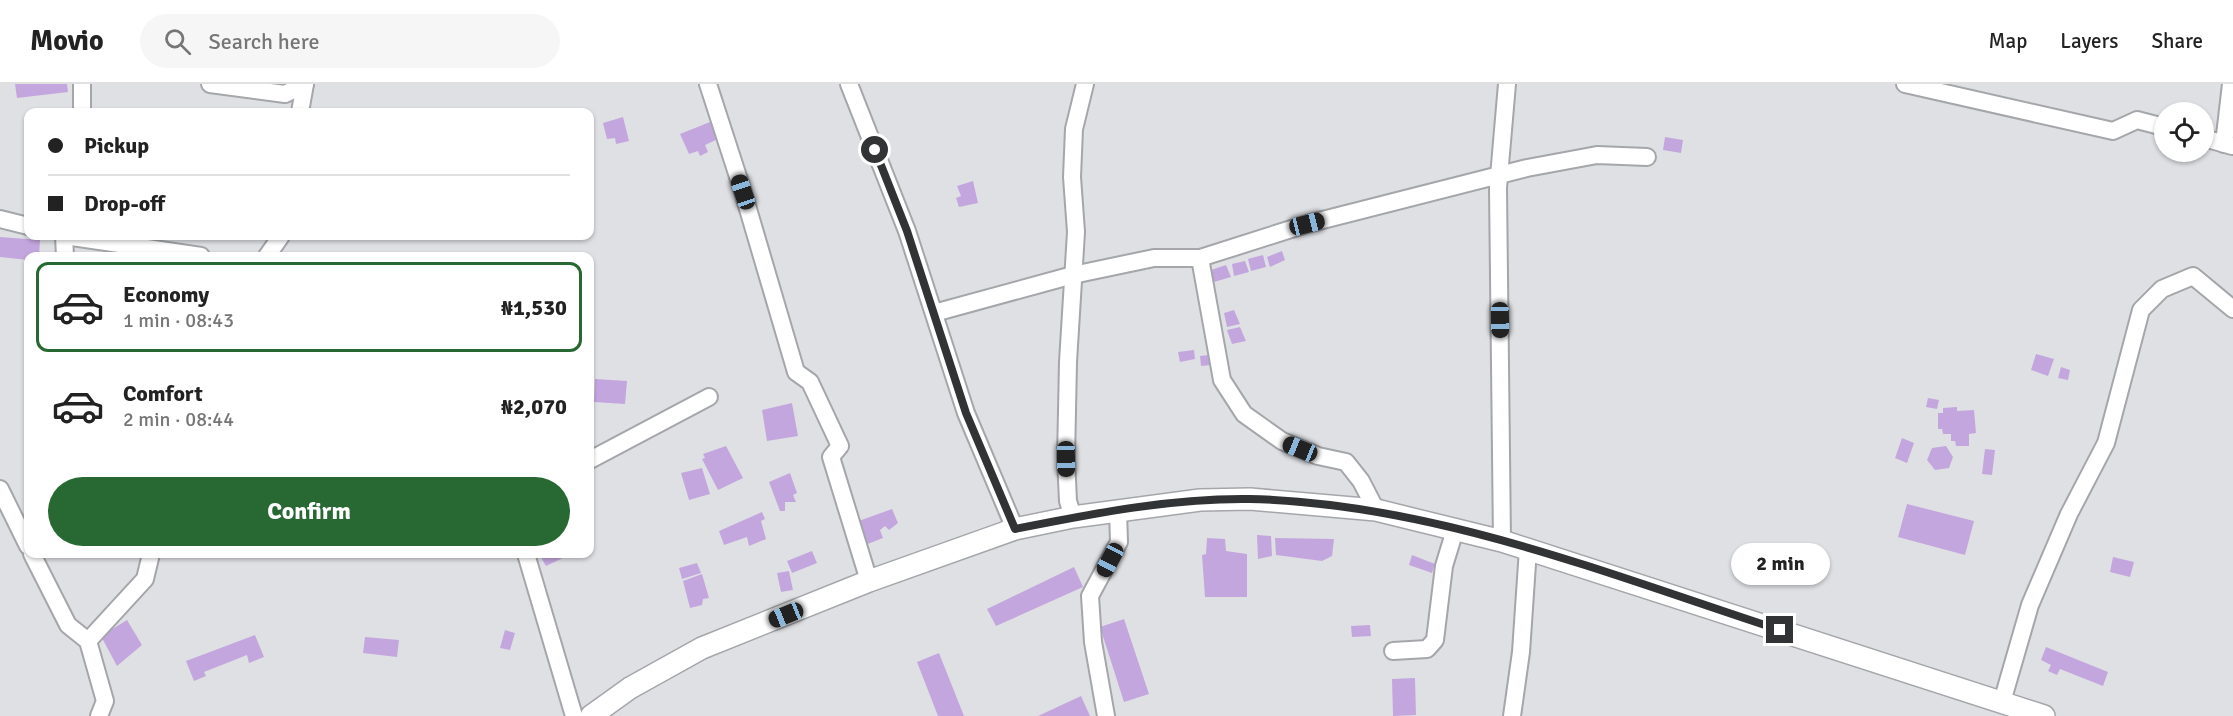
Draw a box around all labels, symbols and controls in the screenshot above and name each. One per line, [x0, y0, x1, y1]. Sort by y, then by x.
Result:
search box [140, 14, 560, 68]
text: Movio [30, 24, 104, 58]
icon: search [161, 25, 194, 58]
text: Search here [209, 28, 320, 55]
text: Map [1989, 28, 2027, 54]
text: Layers [2060, 28, 2118, 54]
text: Share [2151, 28, 2203, 54]
map controls [2154, 102, 2214, 162]
button: locate [2154, 102, 2214, 162]
text: Pickup [84, 132, 149, 159]
route start [861, 136, 888, 163]
car [729, 172, 757, 212]
text: Drop-off [84, 190, 165, 217]
car [1287, 211, 1327, 237]
icon: car [51, 280, 105, 334]
text: Economy [123, 281, 209, 308]
text: ₦1,530 [501, 294, 567, 321]
car [1491, 302, 1509, 338]
text: 1 min · 08:43 [123, 308, 234, 333]
icon: car [51, 379, 105, 433]
text: Comfort [123, 380, 203, 407]
text: ₦2,070 [501, 393, 567, 420]
text: 2 min · 08:44 [123, 407, 234, 432]
car [1280, 434, 1320, 464]
car [1057, 441, 1075, 477]
button: Confirm [48, 477, 570, 546]
car [1094, 540, 1126, 580]
callout: 2 min [1730, 543, 1830, 585]
text: 2 min [1756, 551, 1805, 576]
car [766, 600, 806, 630]
route end [1766, 616, 1793, 643]

